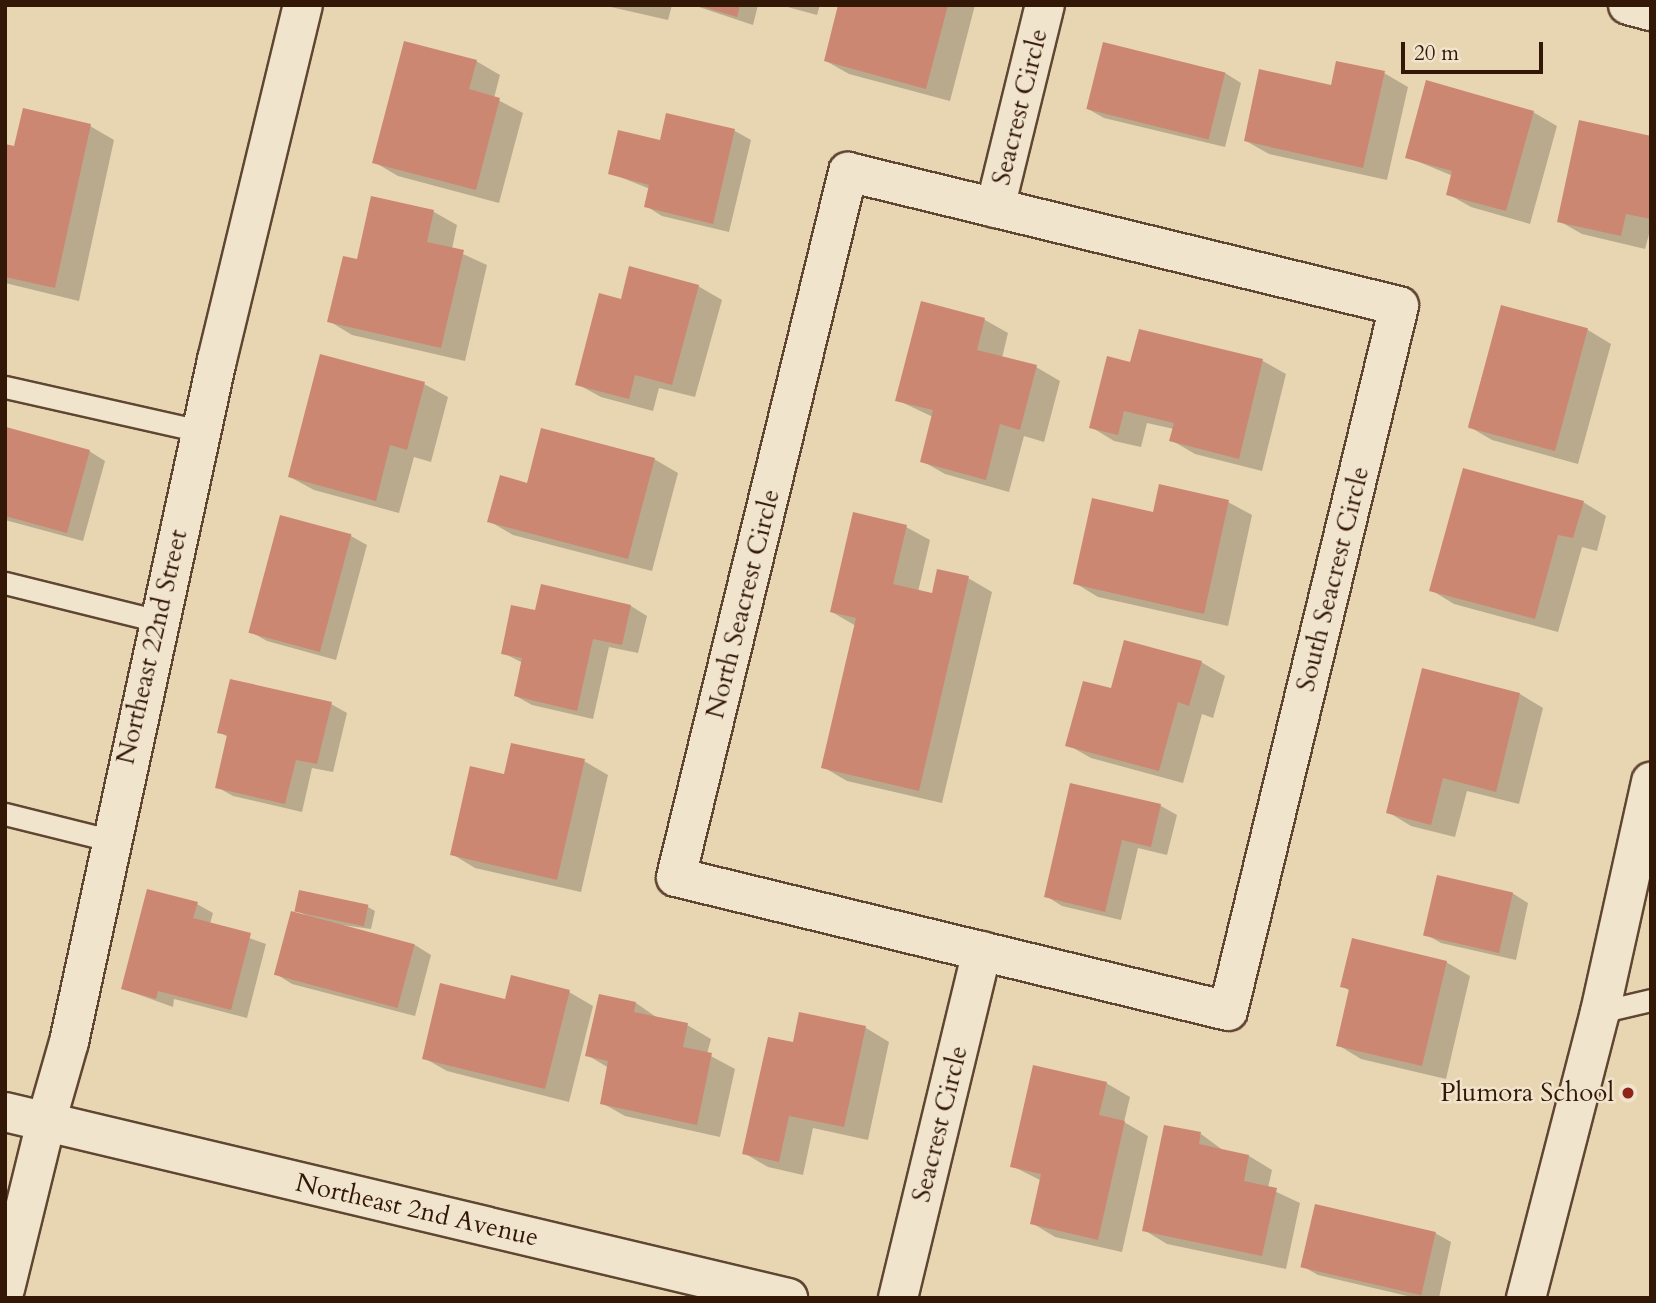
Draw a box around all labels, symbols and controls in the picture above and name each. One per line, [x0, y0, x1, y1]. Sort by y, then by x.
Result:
street label: Seacrest Circle [986, 26, 1054, 188]
scale bar [1404, 28, 1546, 72]
text: 20 m [1414, 39, 1459, 68]
street label: South Seacrest Circle [1290, 463, 1376, 695]
street label: North Seacrest Circle [699, 486, 787, 722]
street label: Northeast 22nd Street [110, 527, 194, 767]
street label: Seacrest Circle [906, 1043, 974, 1205]
place label: Plumora School [1440, 1077, 1614, 1109]
marker: Plumora School [1620, 1085, 1636, 1101]
street label: Northeast 2nd Avenue [292, 1167, 542, 1253]

